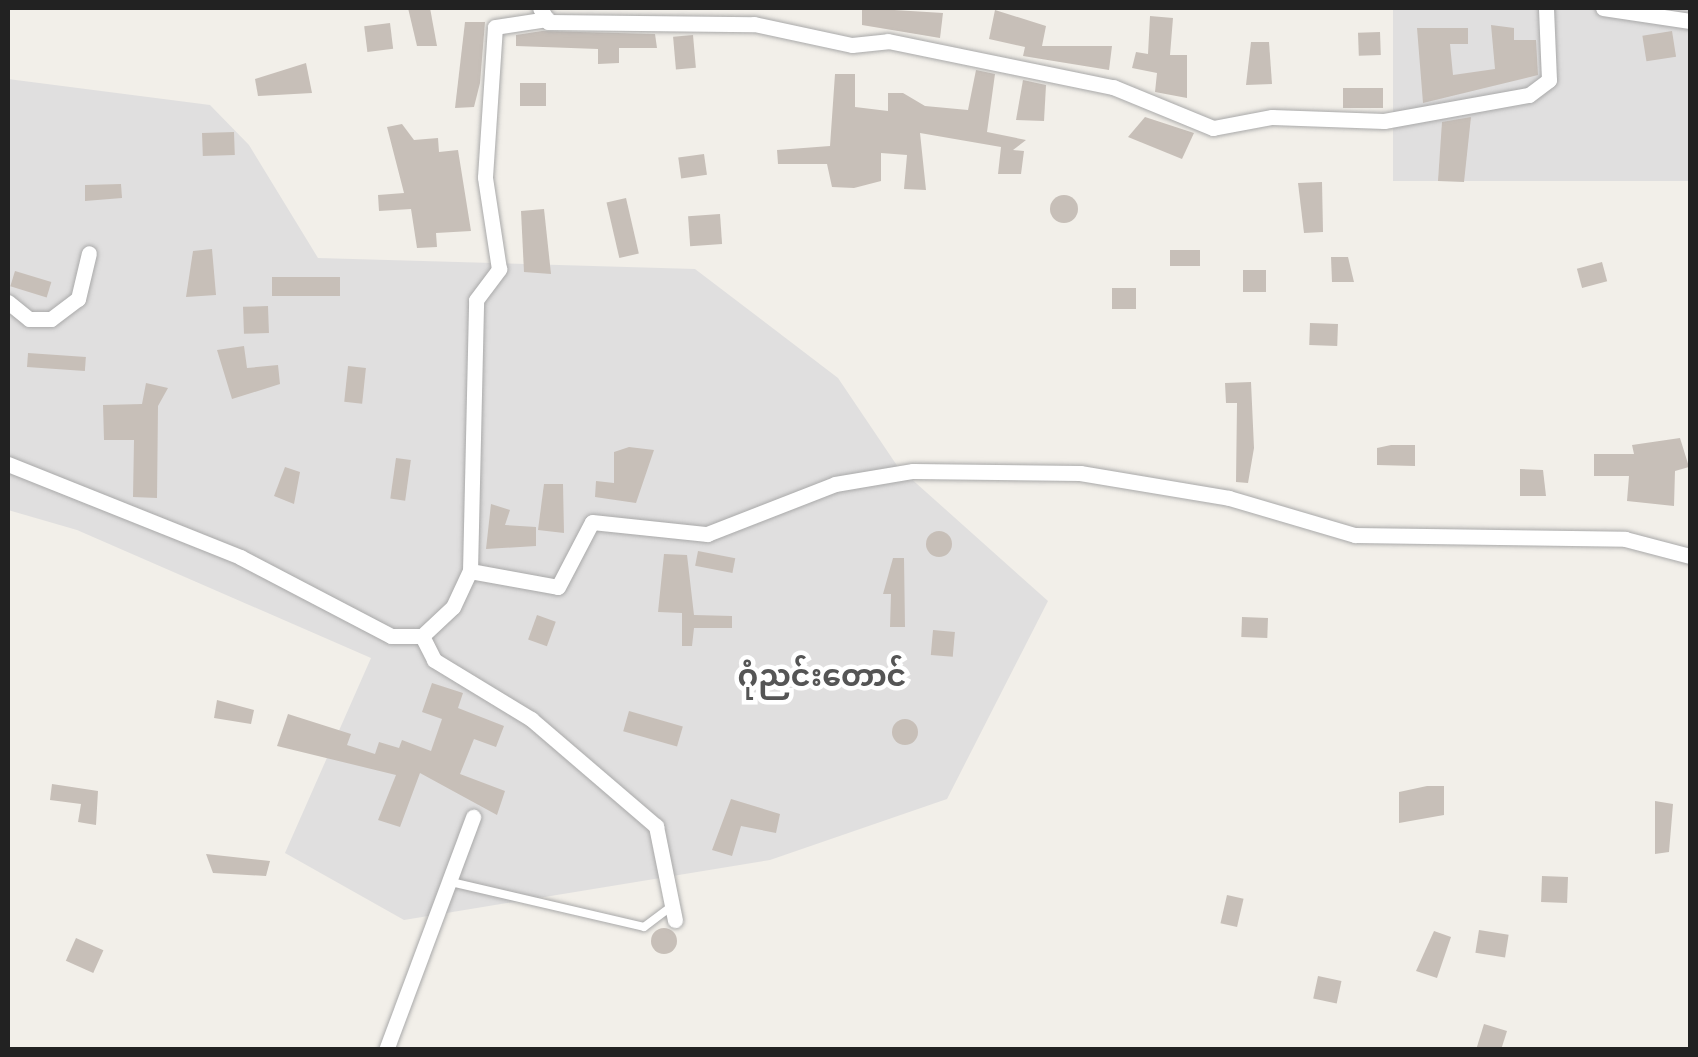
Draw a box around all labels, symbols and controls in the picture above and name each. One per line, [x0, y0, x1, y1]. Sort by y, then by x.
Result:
district label: ဂုံညင်းတောင် [738, 656, 906, 692]

